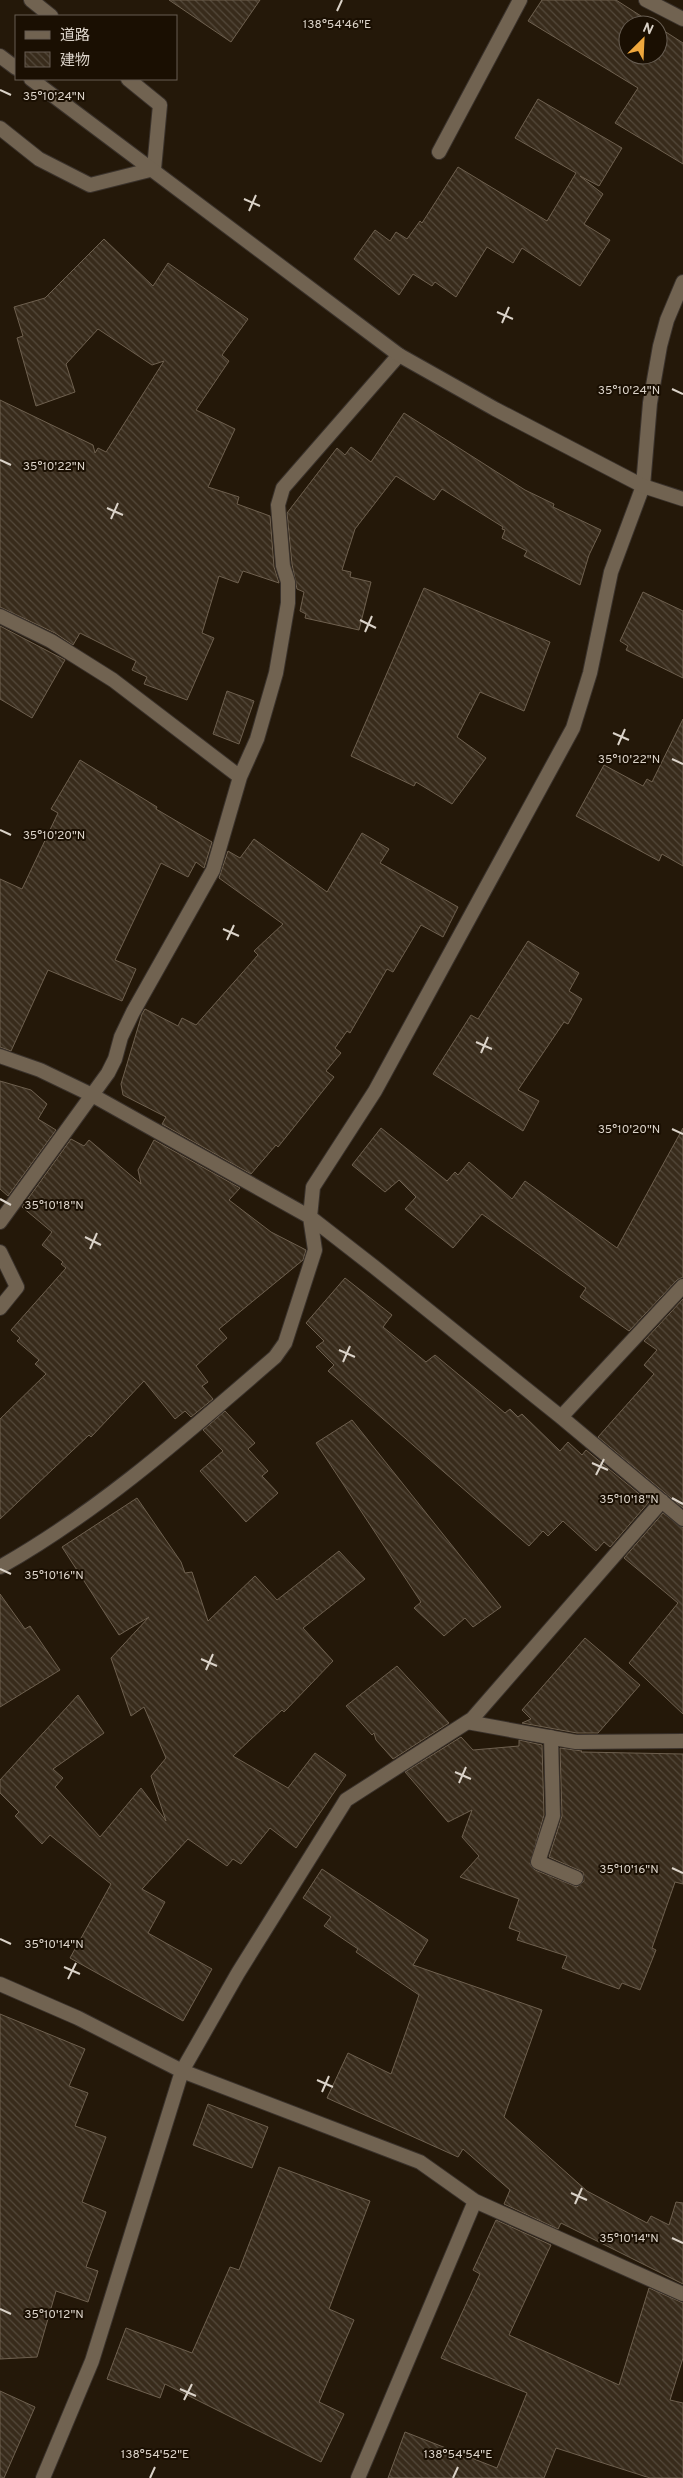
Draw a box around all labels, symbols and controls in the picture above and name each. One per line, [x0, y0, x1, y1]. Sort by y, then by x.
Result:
legend [15, 15, 178, 80]
north arrow [618, 15, 668, 65]
text: 138°54'46"E [303, 17, 371, 33]
text: N [640, 20, 656, 39]
text: 道路 [60, 27, 90, 46]
text: 建物 [60, 52, 90, 71]
text: 35°10'24"N [23, 89, 85, 105]
text: 35°10'24"N [598, 383, 660, 399]
text: 35°10'22"N [23, 459, 85, 475]
text: 35°10'22"N [598, 752, 660, 768]
text: 35°10'20"N [23, 828, 85, 844]
text: 35°10'20"N [598, 1122, 660, 1138]
text: 35°10'18"N [24, 1198, 84, 1214]
text: 35°10'18"N [599, 1492, 659, 1508]
text: 35°10'16"N [24, 1568, 84, 1584]
text: 35°10'16"N [599, 1862, 659, 1878]
text: 35°10'14"N [24, 1937, 84, 1953]
text: 35°10'14"N [599, 2231, 659, 2247]
text: 35°10'12"N [24, 2307, 84, 2323]
text: 138°54'52"E [121, 2447, 189, 2463]
text: 138°54'54"E [424, 2447, 492, 2463]

